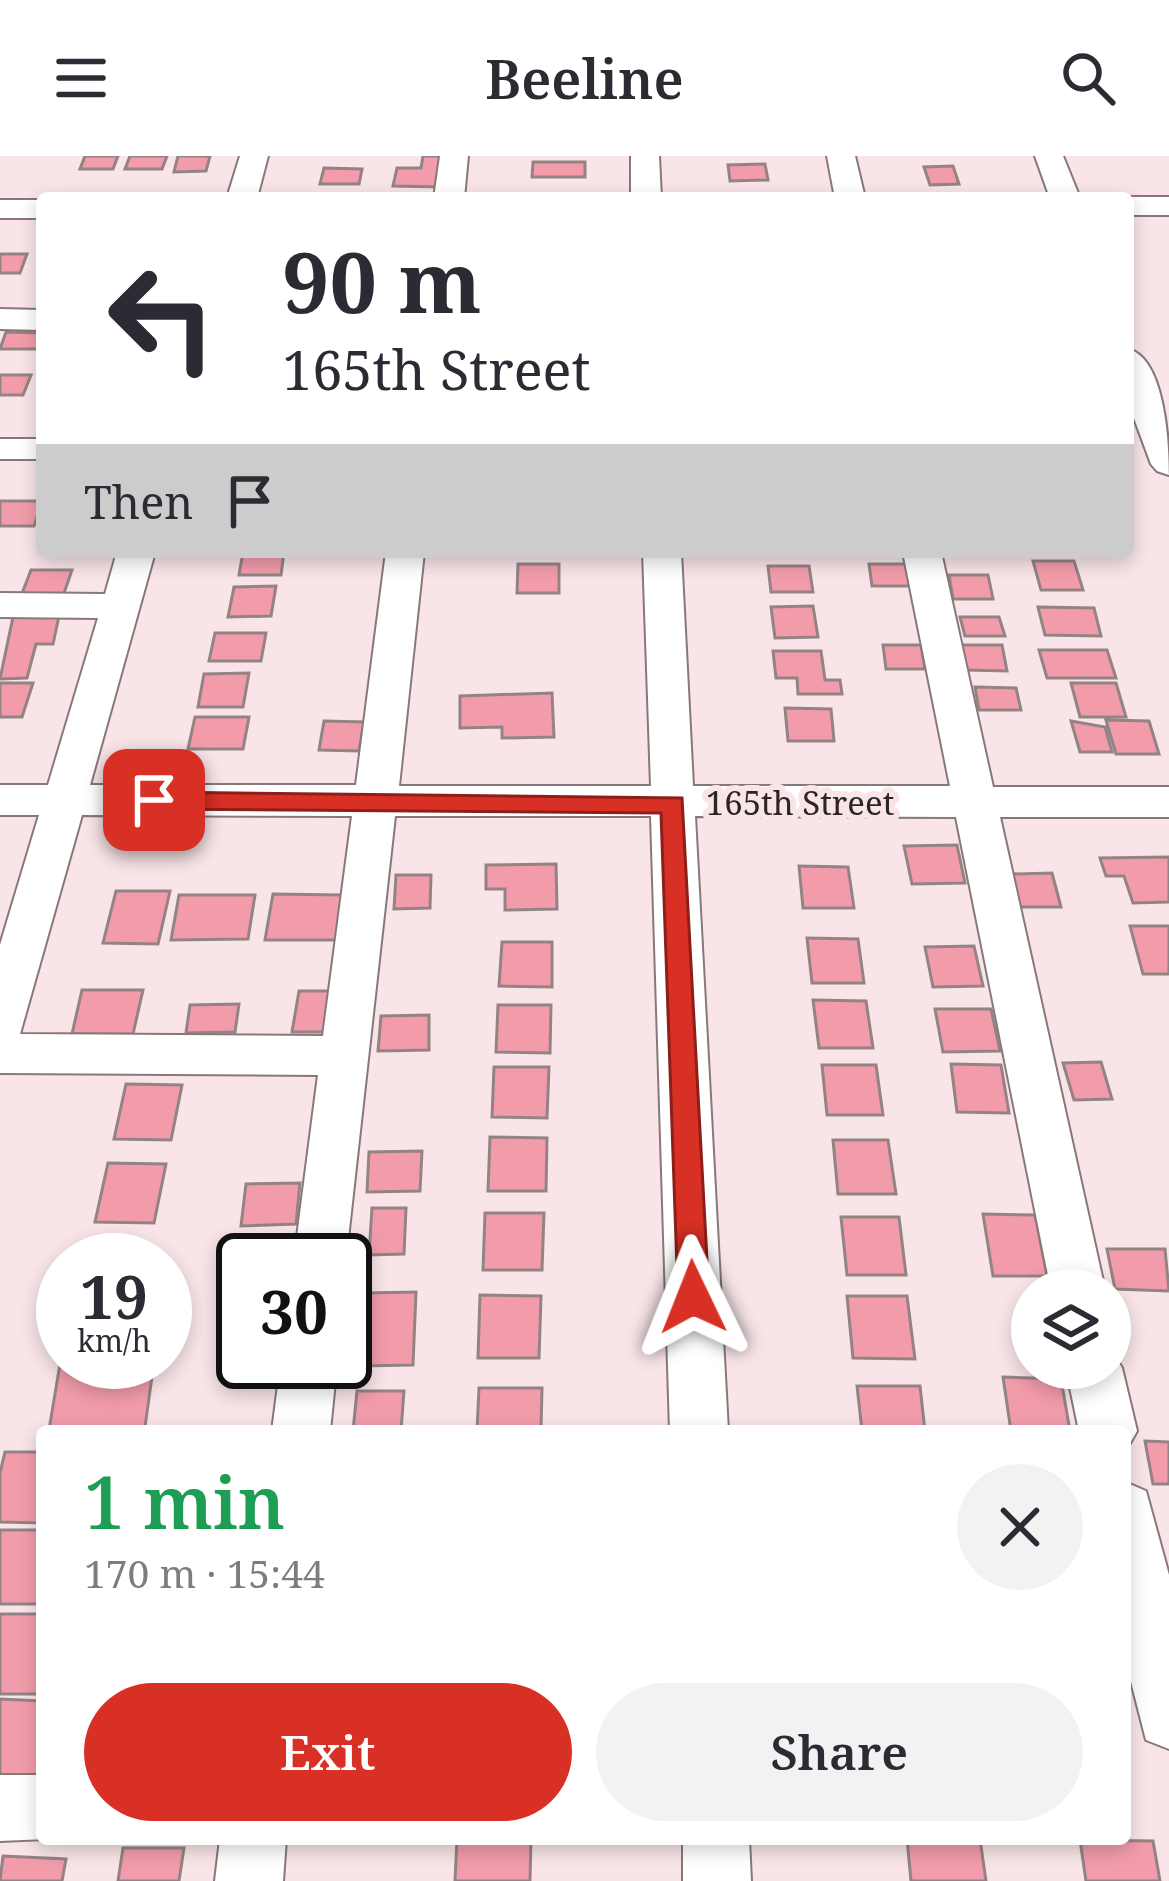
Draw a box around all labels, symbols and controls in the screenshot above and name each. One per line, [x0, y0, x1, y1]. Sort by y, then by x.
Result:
text: Beeline [485, 41, 684, 115]
icon: menu [48, 45, 114, 111]
icon: search [1055, 45, 1121, 111]
text: 90 m [282, 223, 482, 338]
icon: left [84, 240, 240, 396]
text: 165th Street [282, 332, 591, 406]
icon: arrive [217, 468, 283, 534]
text: Then [84, 471, 193, 532]
pin [103, 749, 205, 851]
icon: arrive [121, 767, 187, 833]
street label: 165th Street [706, 780, 894, 825]
speed limit sign: 30 [216, 1233, 372, 1389]
position arrow [630, 1234, 756, 1360]
text: 19 [80, 1255, 148, 1337]
map controls [1011, 1269, 1131, 1389]
button: layers [1011, 1269, 1131, 1389]
text: km/h [77, 1320, 151, 1361]
text: 1 min [84, 1452, 285, 1550]
button: close [957, 1464, 1083, 1590]
text: 170 m · 15:44 [84, 1546, 325, 1599]
button: Exit [84, 1683, 572, 1821]
button: Share [596, 1683, 1083, 1821]

